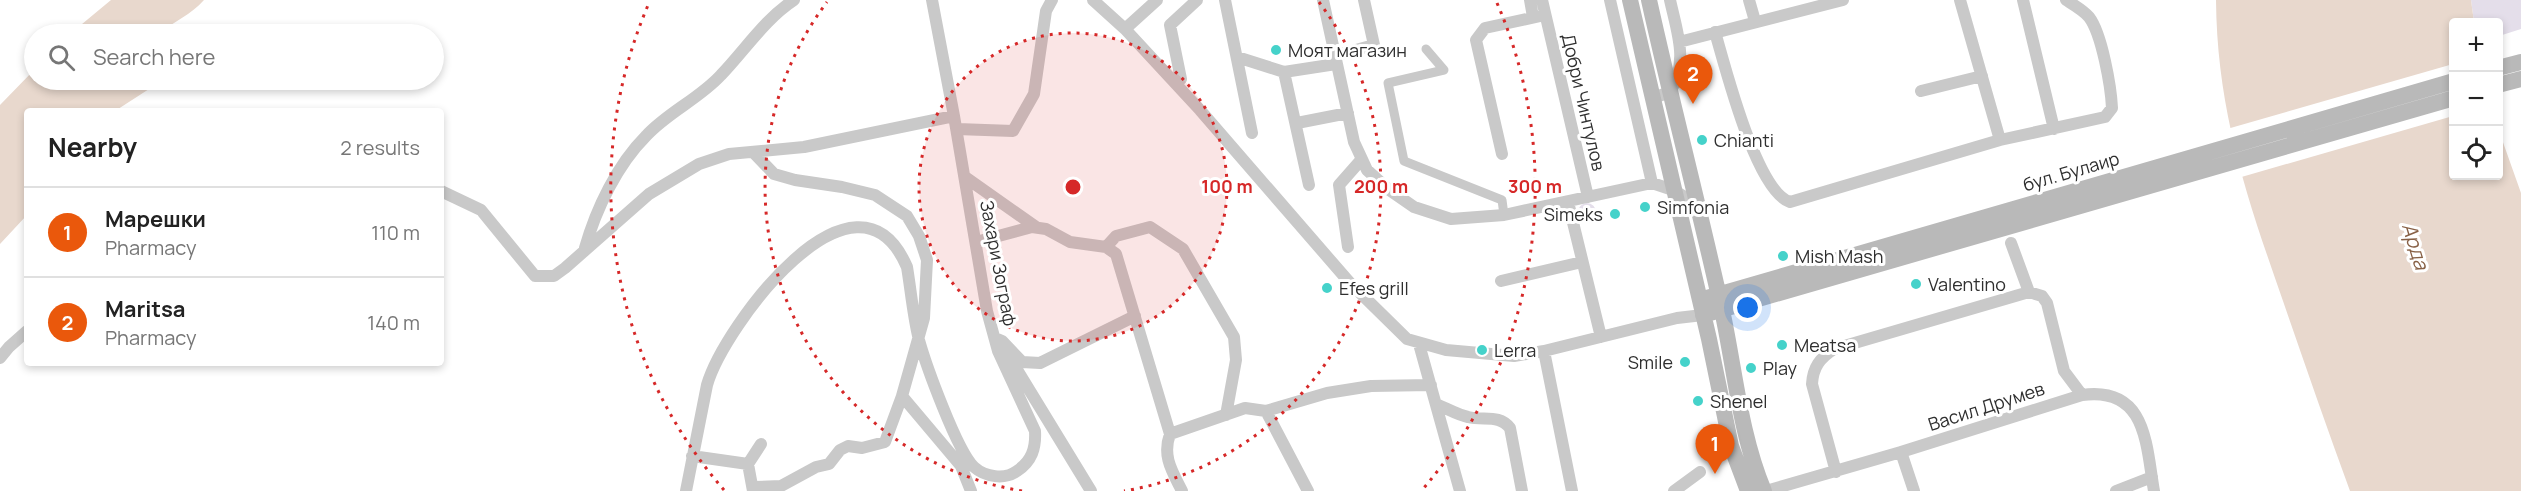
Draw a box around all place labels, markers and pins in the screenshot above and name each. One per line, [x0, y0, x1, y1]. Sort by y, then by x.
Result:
place label: Моят магазин [1288, 38, 1407, 62]
marker: Моят магазин [1269, 43, 1283, 57]
pin: 2 [1674, 54, 1712, 104]
place label: Chianti [1714, 128, 1774, 152]
marker: Chianti [1695, 133, 1709, 147]
centre of rings [1063, 177, 1083, 197]
place label: Simfonia [1657, 195, 1729, 219]
marker: Simfonia [1638, 200, 1652, 214]
place label: Simeks [1544, 202, 1603, 226]
marker: Simeks [1608, 207, 1622, 221]
place label: Mish Mash [1795, 244, 1883, 268]
marker: Mish Mash [1776, 249, 1790, 263]
place label: Valentino [1928, 272, 2006, 296]
place label: Efes grill [1339, 276, 1409, 300]
marker: Valentino [1909, 277, 1923, 291]
marker: Efes grill [1320, 281, 1334, 295]
place label: Meatsa [1794, 333, 1856, 357]
place label: Lerra [1494, 338, 1536, 362]
marker: Meatsa [1775, 338, 1789, 352]
marker: Lerra [1475, 343, 1489, 357]
place label: Smile [1628, 350, 1673, 374]
marker: Smile [1678, 355, 1692, 369]
place label: Play [1763, 356, 1798, 380]
marker: Play [1744, 361, 1758, 375]
place label: Shenel [1710, 389, 1767, 413]
marker: Shenel [1691, 394, 1705, 408]
pin: 1 [1696, 424, 1734, 474]

